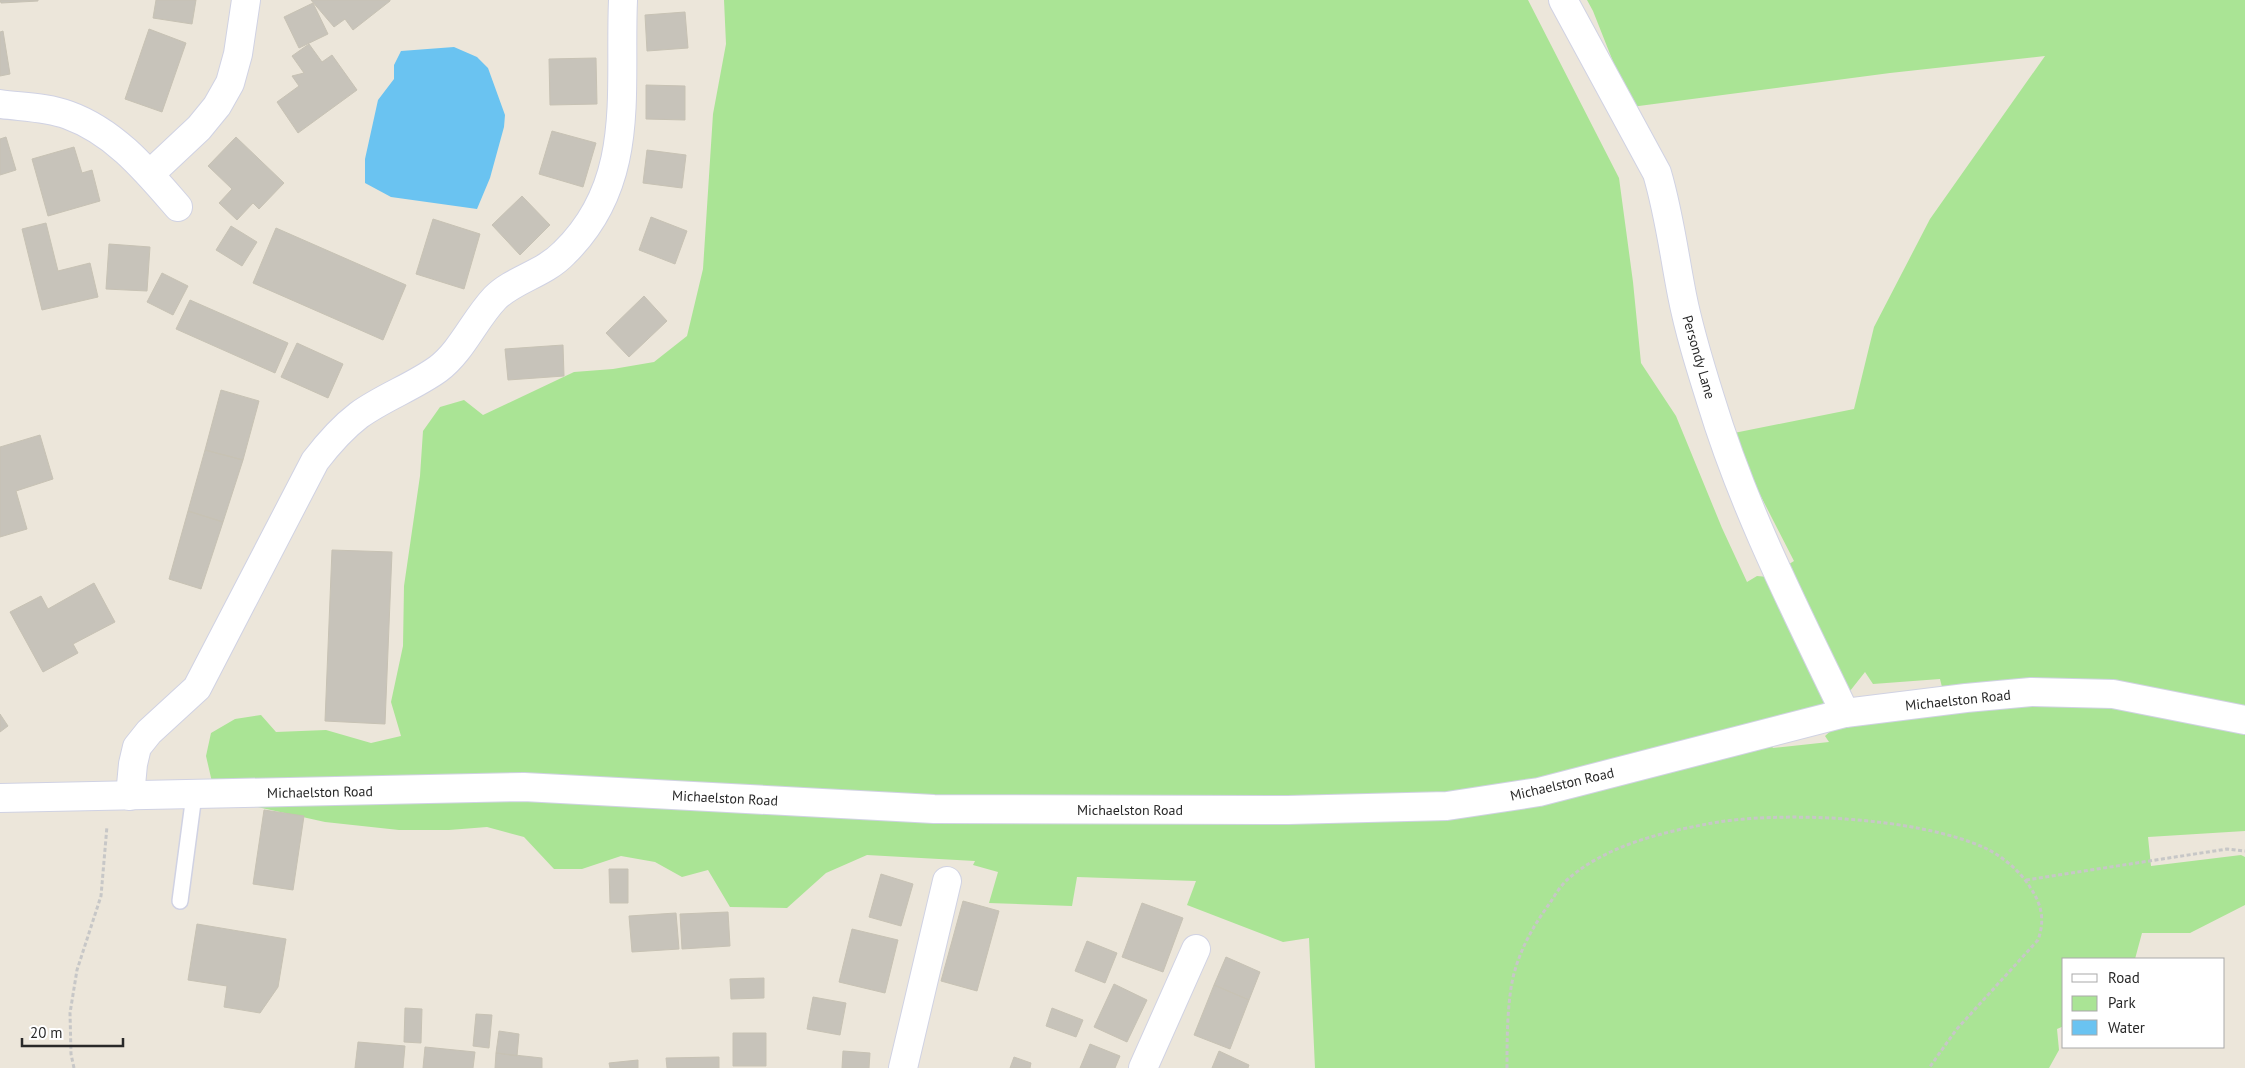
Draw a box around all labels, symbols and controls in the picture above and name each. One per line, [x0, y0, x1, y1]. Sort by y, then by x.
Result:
street label: Persondy Lane [1678, 313, 1720, 401]
street label: Michaelston Road [1904, 686, 2012, 714]
street label: Michaelston Road [1508, 763, 1616, 805]
street label: Michaelston Road [267, 782, 373, 802]
street label: Michaelston Road [672, 786, 778, 810]
street label: Michaelston Road [1077, 801, 1183, 819]
legend [2062, 958, 2225, 1048]
text: Road [2108, 968, 2140, 987]
text: Park [2108, 993, 2136, 1012]
scale bar [22, 1016, 124, 1048]
text: Water [2108, 1018, 2145, 1037]
text: 20 m [30, 1023, 63, 1042]

